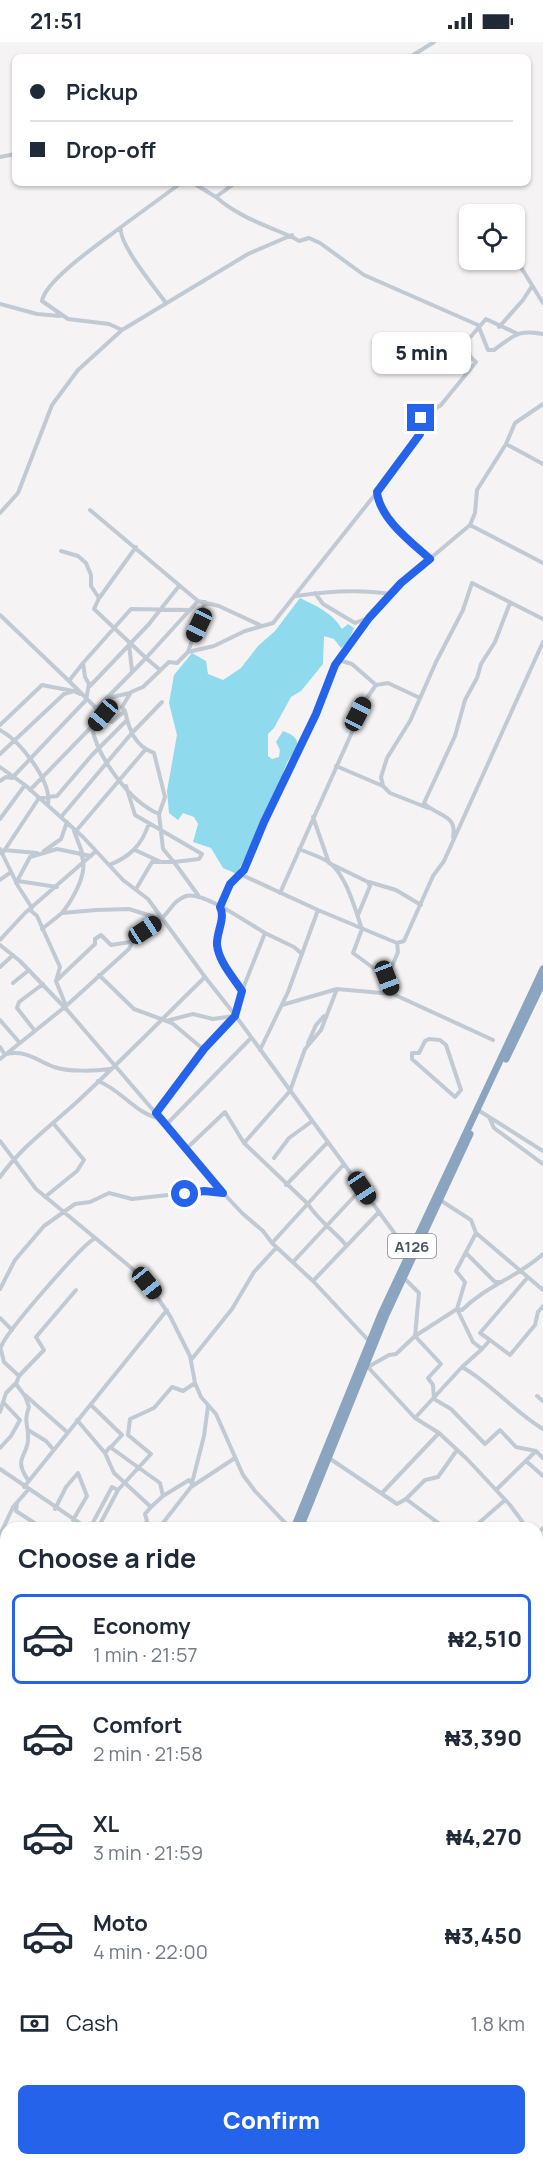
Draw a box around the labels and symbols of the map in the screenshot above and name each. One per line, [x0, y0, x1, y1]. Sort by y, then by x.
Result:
callout: 5 min [372, 331, 470, 373]
route end [407, 404, 434, 431]
car [183, 605, 215, 645]
car [342, 694, 374, 734]
car [85, 695, 121, 735]
car [125, 913, 165, 947]
car [372, 958, 402, 998]
car [344, 1168, 380, 1208]
route start [171, 1180, 198, 1207]
road number: A126 [388, 1234, 436, 1258]
car [129, 1263, 165, 1303]

